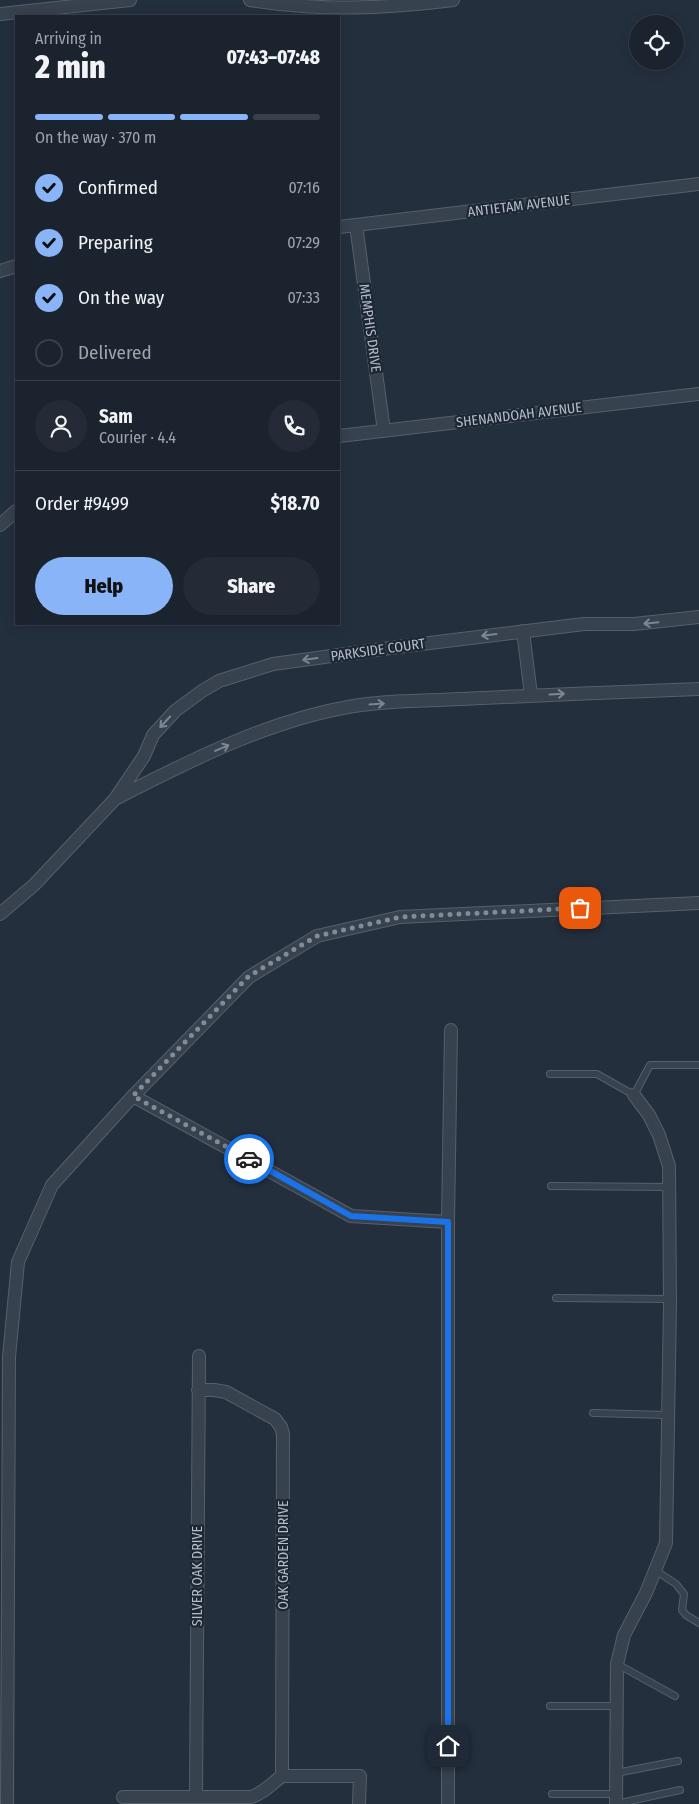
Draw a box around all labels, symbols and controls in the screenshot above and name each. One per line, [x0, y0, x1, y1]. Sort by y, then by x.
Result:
map controls [629, 15, 684, 70]
button: locate [629, 15, 684, 70]
text: Arriving in [35, 29, 102, 48]
text: 07:43–07:48 [226, 46, 320, 69]
text: 2 min [35, 48, 106, 86]
text: On the way · 370 m [35, 128, 156, 147]
icon: check [35, 174, 63, 202]
text: Confirmed [78, 176, 158, 199]
text: 07:16 [289, 178, 320, 197]
street label: ANTIETAM AVENUE [467, 191, 572, 221]
icon: check [35, 229, 63, 257]
text: Preparing [78, 231, 153, 254]
text: 07:29 [287, 233, 320, 252]
street label: MEMPHIS DRIVE [355, 283, 385, 374]
icon: check [35, 284, 63, 312]
text: On the way [78, 286, 164, 309]
text: 07:33 [288, 288, 320, 307]
text: Delivered [78, 341, 152, 364]
street label: SHENANDOAH AVENUE [455, 399, 583, 431]
button: person [35, 400, 87, 452]
button: phone [268, 400, 320, 452]
text: Sam [99, 405, 133, 428]
text: Courier · 4.4 [99, 428, 176, 447]
text: Order #9499 [35, 492, 129, 515]
text: $18.70 [271, 492, 320, 515]
button: Help [35, 557, 173, 615]
button: Share [183, 557, 320, 615]
one-way arrow [643, 618, 659, 627]
one-way arrow [481, 630, 497, 640]
street label: PARKSIDE COURT [330, 635, 427, 665]
one-way arrow [303, 654, 319, 664]
one-way arrow [549, 690, 565, 699]
one-way arrow [369, 699, 385, 708]
one-way arrow [159, 716, 171, 729]
one-way arrow [214, 743, 229, 753]
pin [559, 887, 601, 929]
icon: bag [566, 894, 594, 922]
courier [224, 1134, 274, 1184]
icon: car [235, 1145, 263, 1173]
street label: OAK GARDEN DRIVE [275, 1500, 292, 1610]
street label: SILVER OAK DRIVE [189, 1525, 206, 1626]
pin [427, 1725, 469, 1767]
icon: home [434, 1732, 462, 1760]

